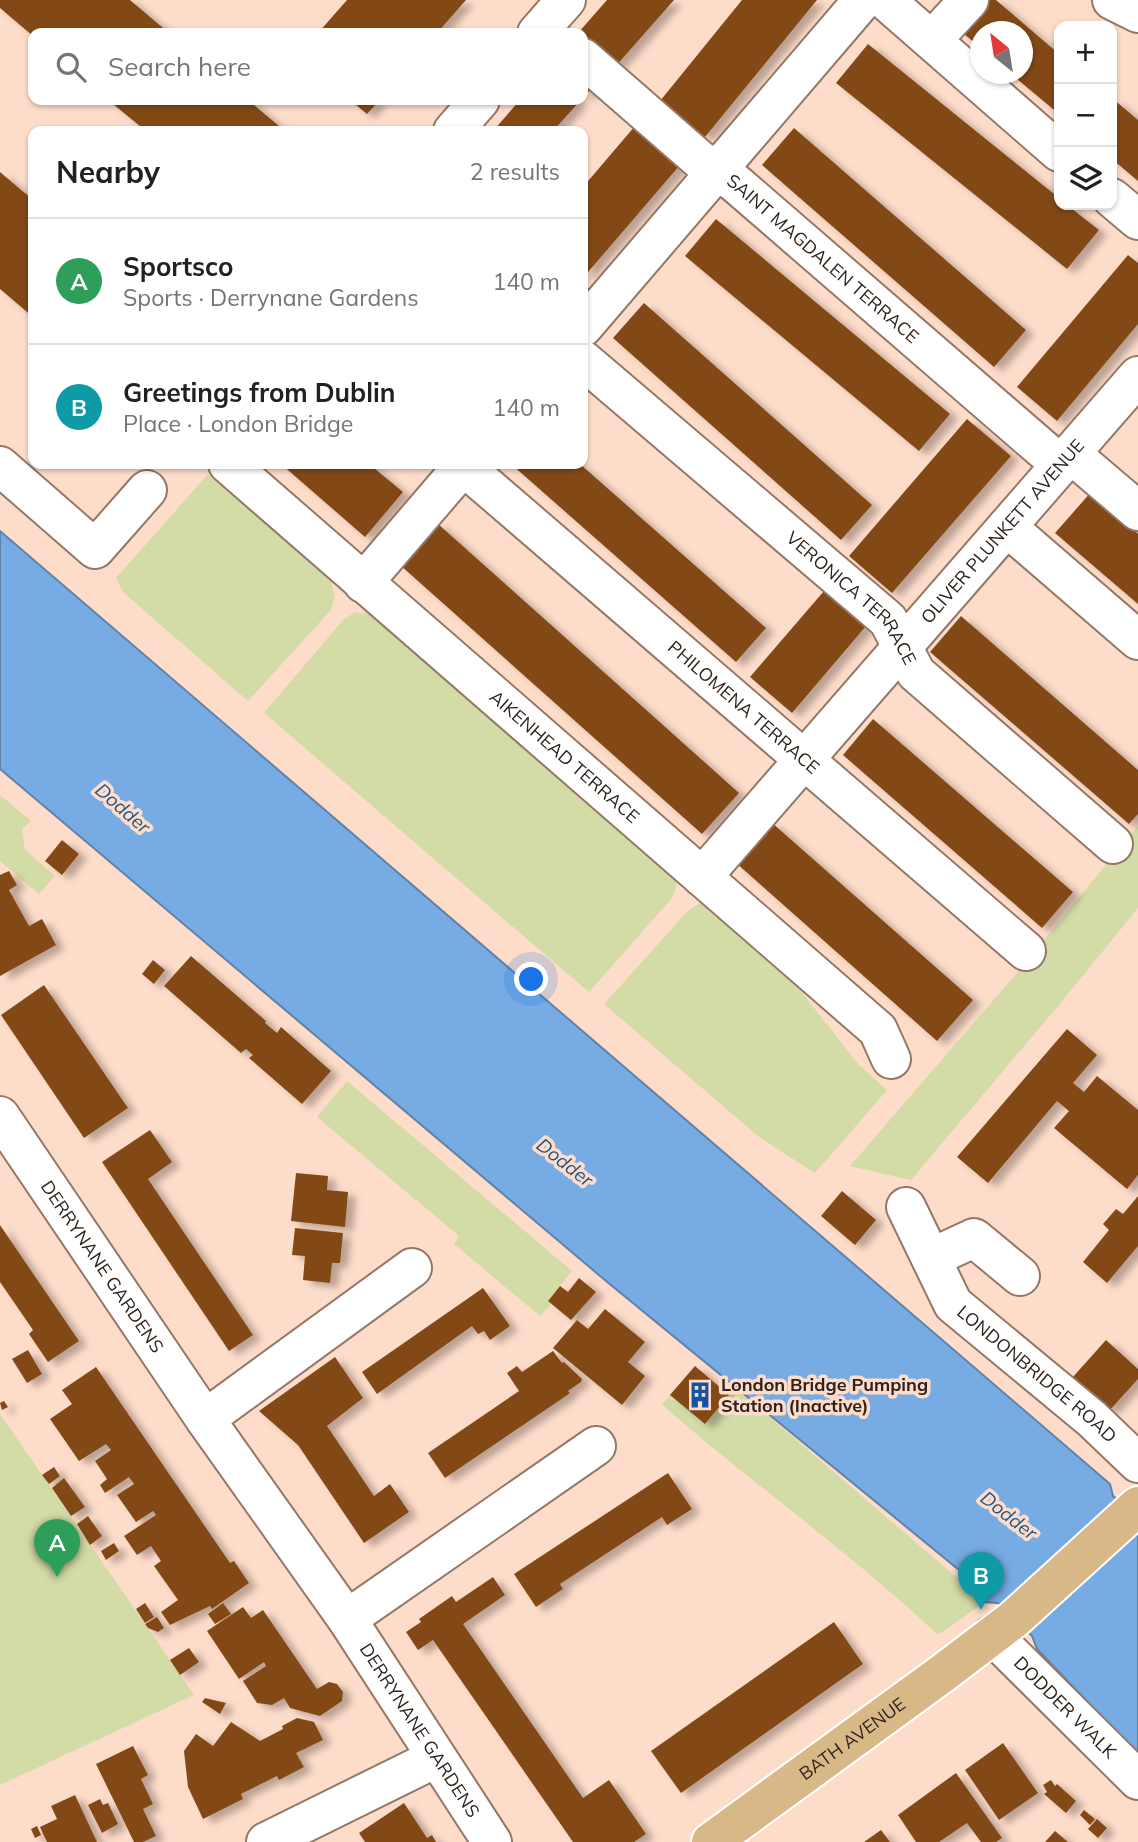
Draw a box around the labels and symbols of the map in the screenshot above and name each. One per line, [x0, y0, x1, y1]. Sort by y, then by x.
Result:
north arrow [970, 21, 1033, 84]
street label: SAINT MAGDALEN TERRACE [723, 169, 924, 348]
street label: OLIVER PLUNKETT AVENUE [916, 434, 1089, 628]
street label: VERONICA TERRACE [781, 526, 922, 668]
street label: PHILOMENA TERRACE [663, 635, 824, 779]
street label: AIKENHEAD TERRACE [485, 685, 644, 828]
water label: Dodder [91, 778, 156, 839]
your location [514, 962, 548, 996]
water label: Dodder [532, 1133, 599, 1192]
street label: DERRYNANE GARDENS [36, 1176, 169, 1357]
street label: LONDONBRIDGE ROAD [953, 1300, 1122, 1447]
place label: London Bridge Pumping Station (Inactive) [721, 1373, 928, 1417]
building icon: London Bridge Pumping Station (Inactive) [685, 1380, 715, 1410]
water label: Dodder [976, 1486, 1043, 1545]
pin: A [34, 1519, 80, 1577]
pin: B [958, 1552, 1004, 1610]
street label: DERRYNANE GARDENS [355, 1639, 485, 1822]
street label: DODDER WALK [1009, 1651, 1122, 1764]
street label: BATH AVENUE [794, 1692, 910, 1785]

